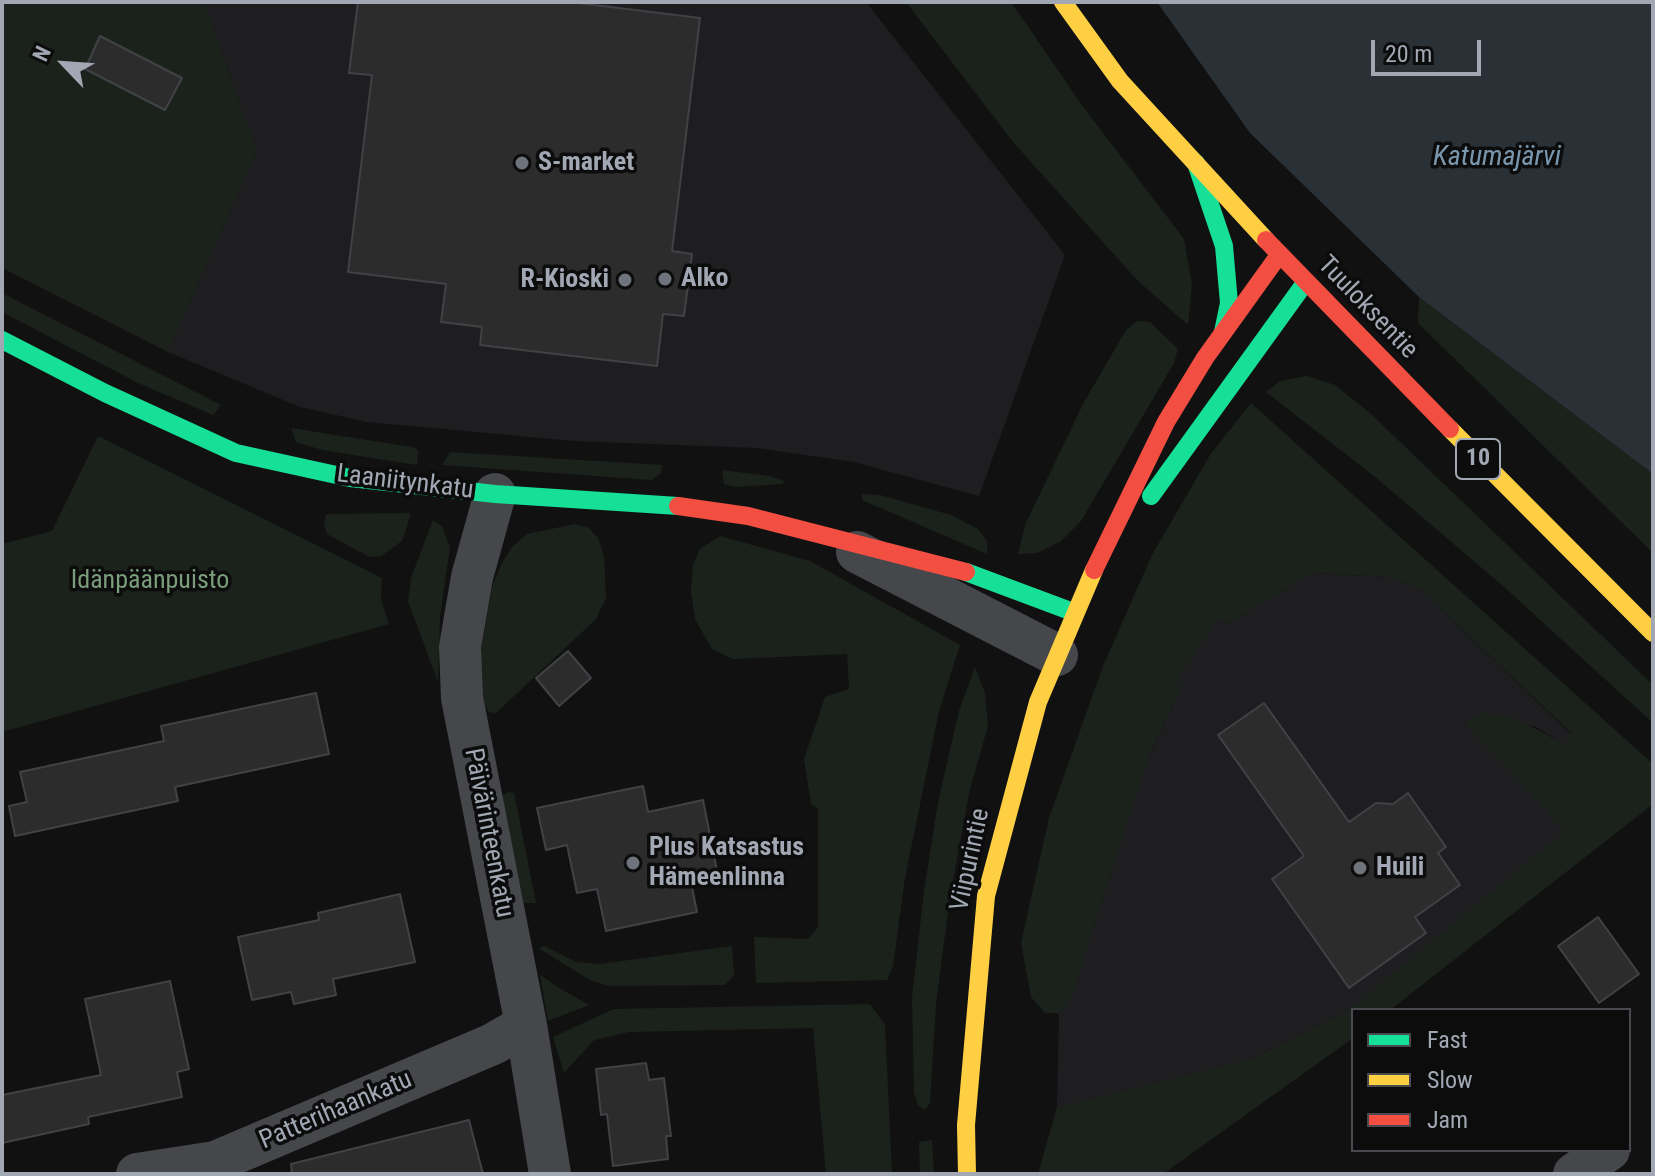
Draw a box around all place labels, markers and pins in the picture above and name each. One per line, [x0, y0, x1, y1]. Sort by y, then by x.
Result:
place label: S-market [538, 147, 634, 179]
marker: S-market [513, 154, 531, 172]
place label: Alko [681, 263, 728, 295]
place label: R-Kioski [521, 264, 609, 296]
marker: Alko [656, 270, 674, 288]
marker: R-Kioski [616, 271, 634, 289]
place label: Plus Katsastus Hämeenlinna [649, 832, 804, 894]
place label: Huili [1376, 852, 1424, 884]
marker: Plus Katsastus Hämeenlinna [624, 854, 642, 872]
marker: Huili [1351, 859, 1369, 877]

